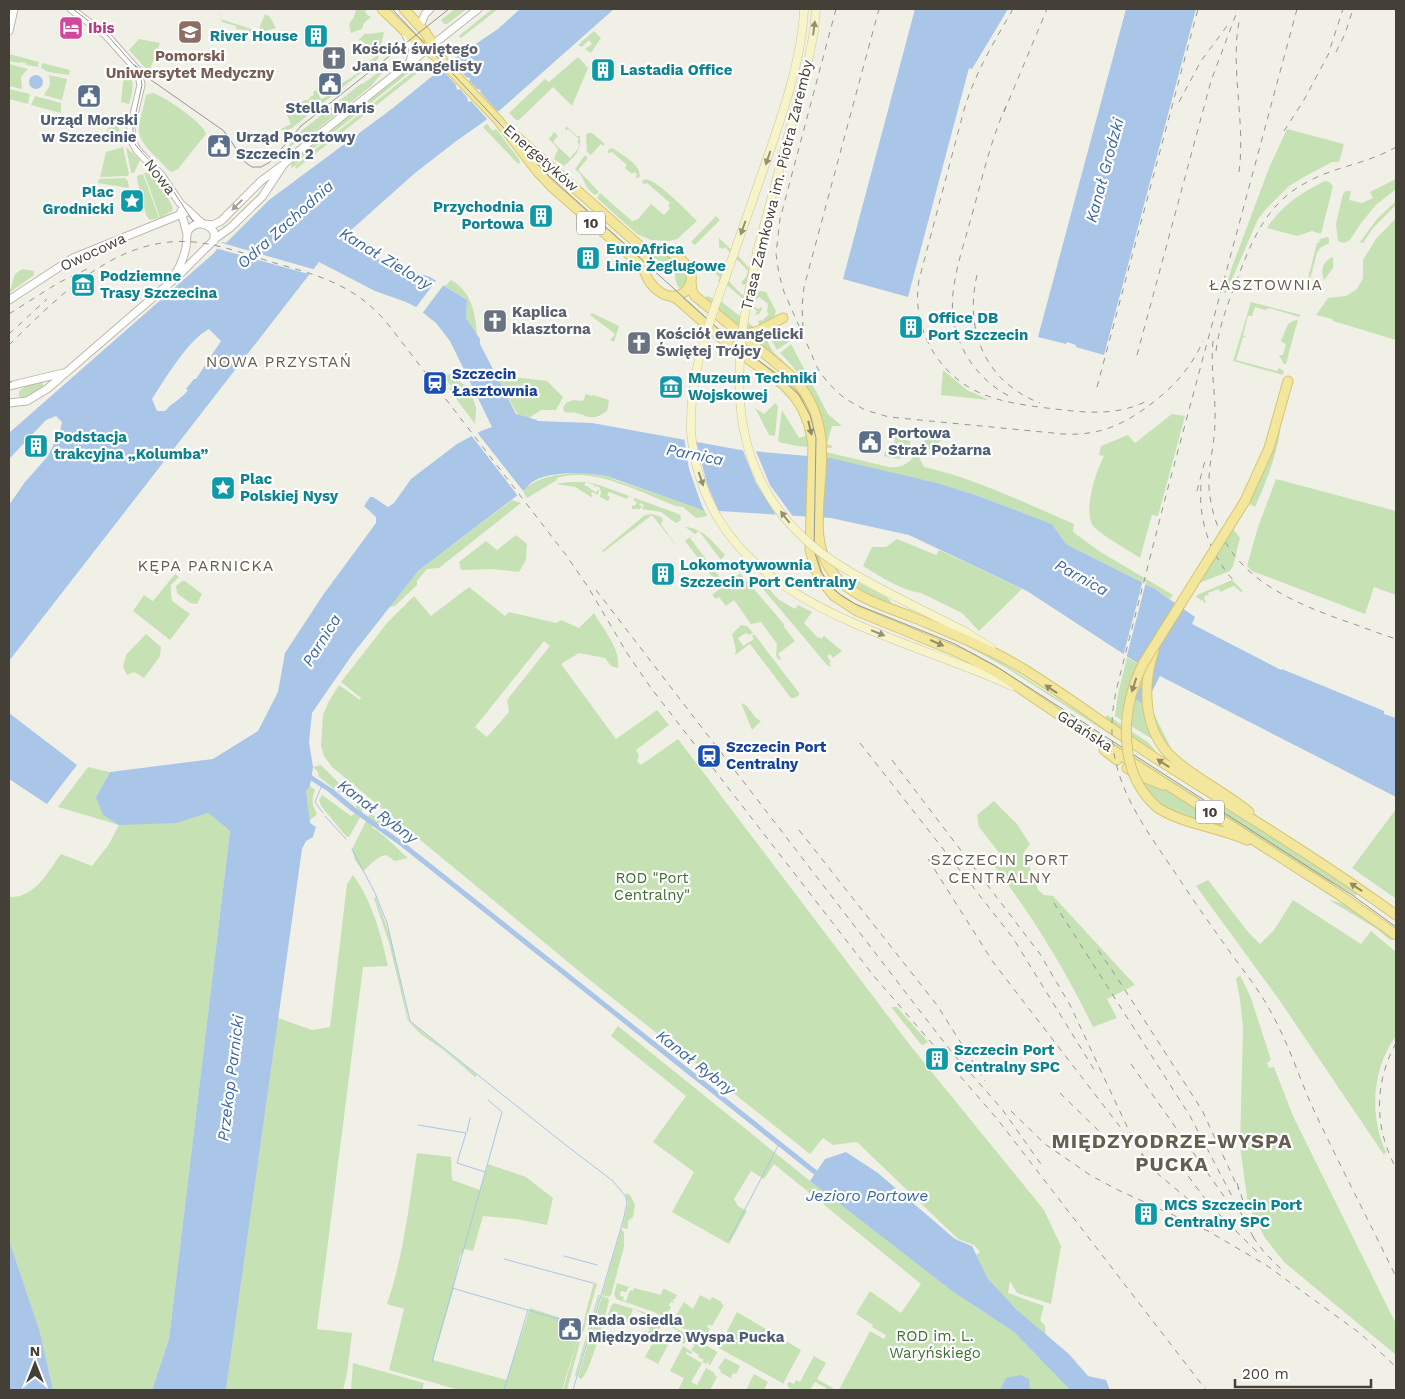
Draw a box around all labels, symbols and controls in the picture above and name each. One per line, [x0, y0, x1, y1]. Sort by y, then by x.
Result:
hotel icon: Ibis [58, 15, 84, 41]
place label: Ibis [88, 19, 115, 37]
school or university icon: Pomorski Uniwersytet Medyczny [177, 19, 203, 45]
one-way arrow [810, 19, 818, 35]
building icon: River House [303, 23, 329, 49]
place label: River House [210, 27, 298, 45]
place label: Kościół świętego Jana Ewangelisty [352, 40, 483, 75]
church icon: Kościół świętego Jana Ewangelisty [321, 45, 347, 71]
place label: Pomorski Uniwersytet Medyczny [106, 47, 275, 82]
building icon: Lastadia Office [590, 57, 616, 83]
street label: Trasa Zamkowa im. Piotra Zaremby [737, 58, 817, 312]
place label: Lastadia Office [620, 61, 733, 79]
public building icon: Stella Maris [317, 71, 343, 97]
public building icon: Urząd Morski w Szczecinie [76, 83, 102, 109]
place label: Stella Maris [286, 99, 374, 117]
place label: Urząd Morski w Szczecinie [40, 111, 138, 146]
water label: Kanał Grodzki [1081, 115, 1128, 225]
street label: Energetyków [500, 121, 582, 196]
place label: Urząd Pocztowy Szczecin 2 [236, 128, 356, 163]
public building icon: Urząd Pocztowy Szczecin 2 [206, 133, 232, 159]
one-way arrow [763, 150, 771, 165]
street label: Nowa [140, 155, 180, 199]
water label: Odra Zachodnia [233, 176, 337, 273]
place label: Plac Grodnicki [43, 183, 114, 218]
place icon: Plac Grodnicki [119, 188, 145, 214]
place label: Przychodnia Portowa [433, 198, 524, 233]
one-way arrow [231, 199, 243, 211]
building icon: Przychodnia Portowa [528, 203, 554, 229]
road number: 10 [577, 212, 605, 234]
one-way arrow [739, 221, 747, 236]
water label: Kanał Zielony [336, 223, 436, 294]
street label: Owocowa [57, 229, 129, 275]
place label: EuroAfrica Linie Żeglugowe [606, 240, 726, 275]
building icon: EuroAfrica Linie Żeglugowe [575, 245, 601, 271]
place label: Podziemne Trasy Szczecina [100, 267, 218, 302]
museum icon: Podziemne Trasy Szczecina [70, 272, 96, 298]
district label: ŁASZTOWNIA [1209, 275, 1323, 294]
place label: Kaplica klasztorna [512, 303, 591, 338]
church icon: Kaplica klasztorna [482, 308, 508, 334]
place label: Office DB Port Szczecin [928, 309, 1028, 344]
building icon: Office DB Port Szczecin [898, 314, 924, 340]
place label: Kościół ewangelicki Świętej Trójcy [656, 325, 803, 360]
church icon: Kościół ewangelicki Świętej Trójcy [626, 330, 652, 356]
district label: NOWA PRZYSTAŃ [206, 352, 352, 371]
place label: Szczecin Łasztownia [452, 365, 538, 400]
place label: Muzeum Techniki Wojskowej [688, 369, 817, 404]
station icon: Szczecin Łasztownia [422, 370, 448, 396]
museum icon: Muzeum Techniki Wojskowej [658, 374, 684, 400]
one-way arrow [806, 421, 814, 436]
place label: Portowa Straż Pożarna [888, 424, 991, 459]
place label: Podstacja trakcyjna „Kolumba” [54, 428, 208, 463]
public building icon: Portowa Straż Pożarna [857, 429, 883, 455]
building icon: Podstacja trakcyjna „Kolumba” [23, 433, 49, 459]
water label: Parnica [665, 440, 725, 469]
place label: Plac Polskiej Nysy [240, 470, 339, 505]
one-way arrow [697, 472, 705, 487]
place icon: Plac Polskiej Nysy [210, 475, 236, 501]
one-way arrow [780, 510, 790, 524]
water label: Parnica [1052, 555, 1112, 600]
district label: KĘPA PARNICKA [138, 556, 274, 575]
place label: Lokomotywownia Szczecin Port Centralny [680, 556, 857, 591]
building icon: Lokomotywownia Szczecin Port Centralny [650, 561, 676, 587]
water label: Parnica [298, 611, 345, 670]
one-way arrow [871, 629, 885, 637]
one-way arrow [930, 640, 944, 648]
one-way arrow [1130, 678, 1137, 693]
one-way arrow [1045, 684, 1058, 693]
street label: Gdańska [1054, 706, 1117, 756]
place label: Szczecin Port Centralny [726, 738, 827, 773]
station icon: Szczecin Port Centralny [696, 743, 722, 769]
one-way arrow [1156, 758, 1170, 767]
water label: Kanał Rybny [334, 775, 422, 848]
road number: 10 [1196, 800, 1224, 824]
district label: SZCZECIN PORT CENTRALNY [931, 850, 1069, 887]
park label: ROD "Port Centralny" [614, 869, 690, 904]
one-way arrow [1350, 882, 1363, 892]
water label: Przekop Parnicki [213, 1013, 248, 1142]
water label: Kanał Rybny [652, 1026, 740, 1100]
place label: Szczecin Port Centralny SPC [954, 1041, 1060, 1076]
building icon: Szczecin Port Centralny SPC [924, 1046, 950, 1072]
district label: MIĘDZYODRZE-WYSPA PUCKA [1052, 1129, 1293, 1176]
water label: Jezioro Portowe [806, 1186, 928, 1205]
place label: MCS Szczecin Port Centralny SPC [1164, 1196, 1303, 1231]
building icon: MCS Szczecin Port Centralny SPC [1133, 1201, 1159, 1227]
place label: Rada osiedla Międzyodrze Wyspa Pucka [588, 1311, 785, 1346]
public building icon: Rada osiedla Międzyodrze Wyspa Pucka [557, 1316, 583, 1342]
park label: ROD im. L. Waryńskiego [889, 1327, 981, 1362]
north arrow [10, 1339, 60, 1389]
text: N [30, 1343, 40, 1359]
scale bar [1235, 1356, 1371, 1388]
text: 200 m [1242, 1365, 1289, 1383]

